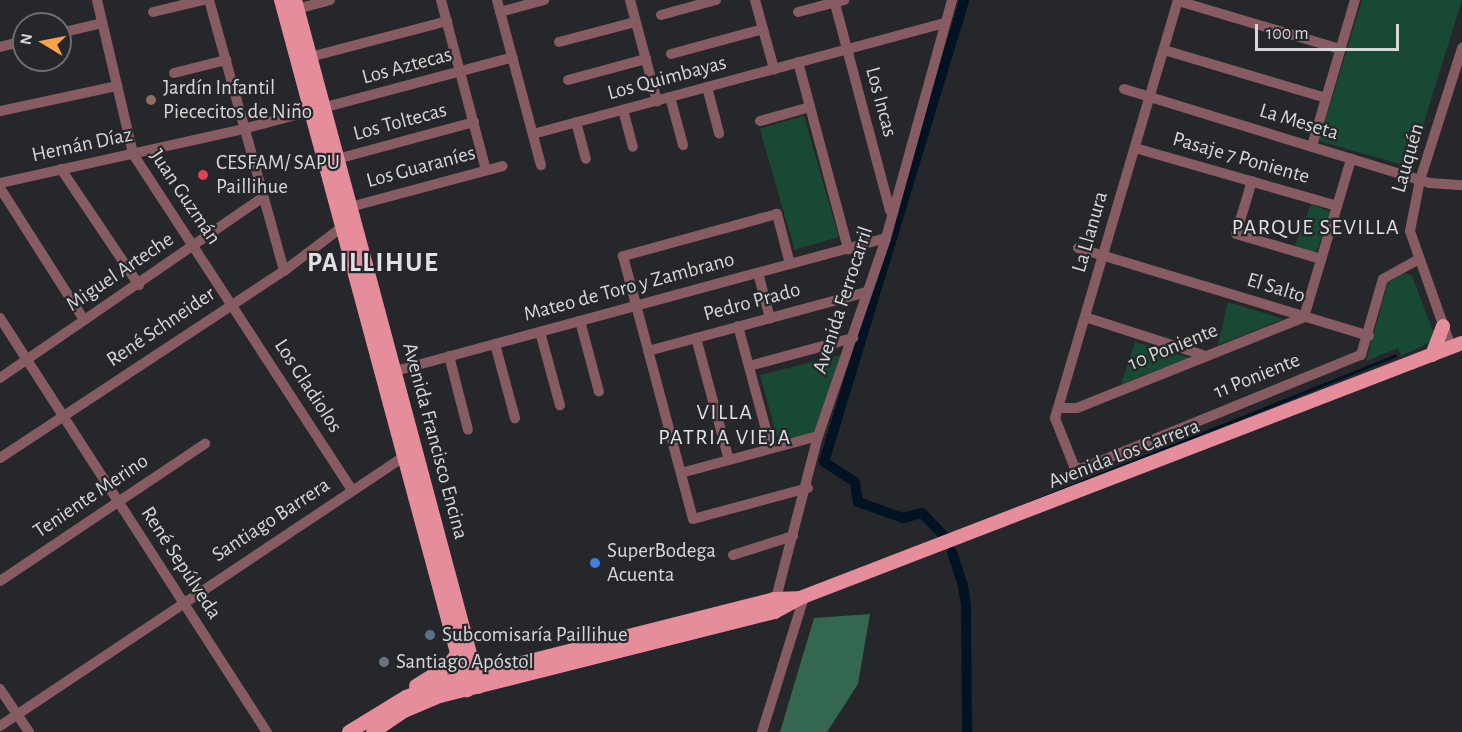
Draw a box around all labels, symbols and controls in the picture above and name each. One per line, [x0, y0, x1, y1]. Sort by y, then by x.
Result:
north arrow [12, 12, 72, 72]
scale bar [1258, 12, 1402, 50]
text: 100 m [1266, 25, 1309, 43]
text: N [17, 32, 35, 46]
street label: Los Aztecas [359, 42, 455, 90]
street label: Los Quimbayas [605, 50, 729, 106]
street label: Los Incas [860, 64, 902, 140]
place label: Jardín Infantil Piececitos de Niño [163, 75, 312, 125]
marker: Jardín Infantil Piececitos de Niño [144, 93, 158, 107]
street label: Los Toltecas [350, 97, 450, 147]
street label: La Meseta [1256, 98, 1342, 146]
street label: Lauquén [1386, 120, 1430, 196]
street label: Hernán Díaz [29, 122, 135, 168]
street label: Pasaje 7 Poniente [1170, 126, 1312, 190]
street label: Los Guaraníes [364, 140, 478, 194]
street label: Juan Guzmán [144, 145, 226, 249]
place label: CESFAM/ SAPU Paillihue [216, 150, 340, 200]
marker: CESFAM/ SAPU Paillihue [194, 166, 212, 184]
street label: La Llanura [1066, 189, 1114, 275]
district label: PARQUE SEVILLA [1232, 215, 1400, 241]
street label: Avenida Ferrocarril [807, 223, 879, 377]
street label: Miguel Arteche [61, 227, 179, 317]
district label: PAILLIHUE [307, 247, 439, 279]
street label: Mateo de Toro y Zambrano [521, 247, 737, 327]
street label: El Salto [1244, 267, 1308, 309]
street label: Pedro Prado [701, 277, 803, 327]
street label: René Schneider [102, 281, 220, 373]
street label: 10 Poniente [1124, 318, 1222, 376]
street label: Los Gladiolos [268, 334, 348, 438]
street label: Avenida Francisco Encina [397, 340, 473, 542]
street label: 11 Poniente [1210, 347, 1304, 405]
district label: VILLA PATRIA VIEJA [658, 399, 792, 451]
street label: Avenida Los Carrera [1045, 414, 1203, 494]
street label: Teniente Merino [29, 448, 153, 544]
street label: Santiago Barrera [207, 473, 335, 567]
street label: René Sepúlveda [135, 502, 227, 624]
place label: SuperBodega Acuenta [607, 538, 716, 588]
marker: SuperBodega Acuenta [588, 556, 602, 570]
place label: Subcomisaría Paillihue [442, 622, 628, 648]
marker: Subcomisaría Paillihue [423, 628, 437, 642]
place label: Santiago Apóstol [396, 649, 534, 675]
marker: Santiago Apóstol [377, 655, 391, 669]

